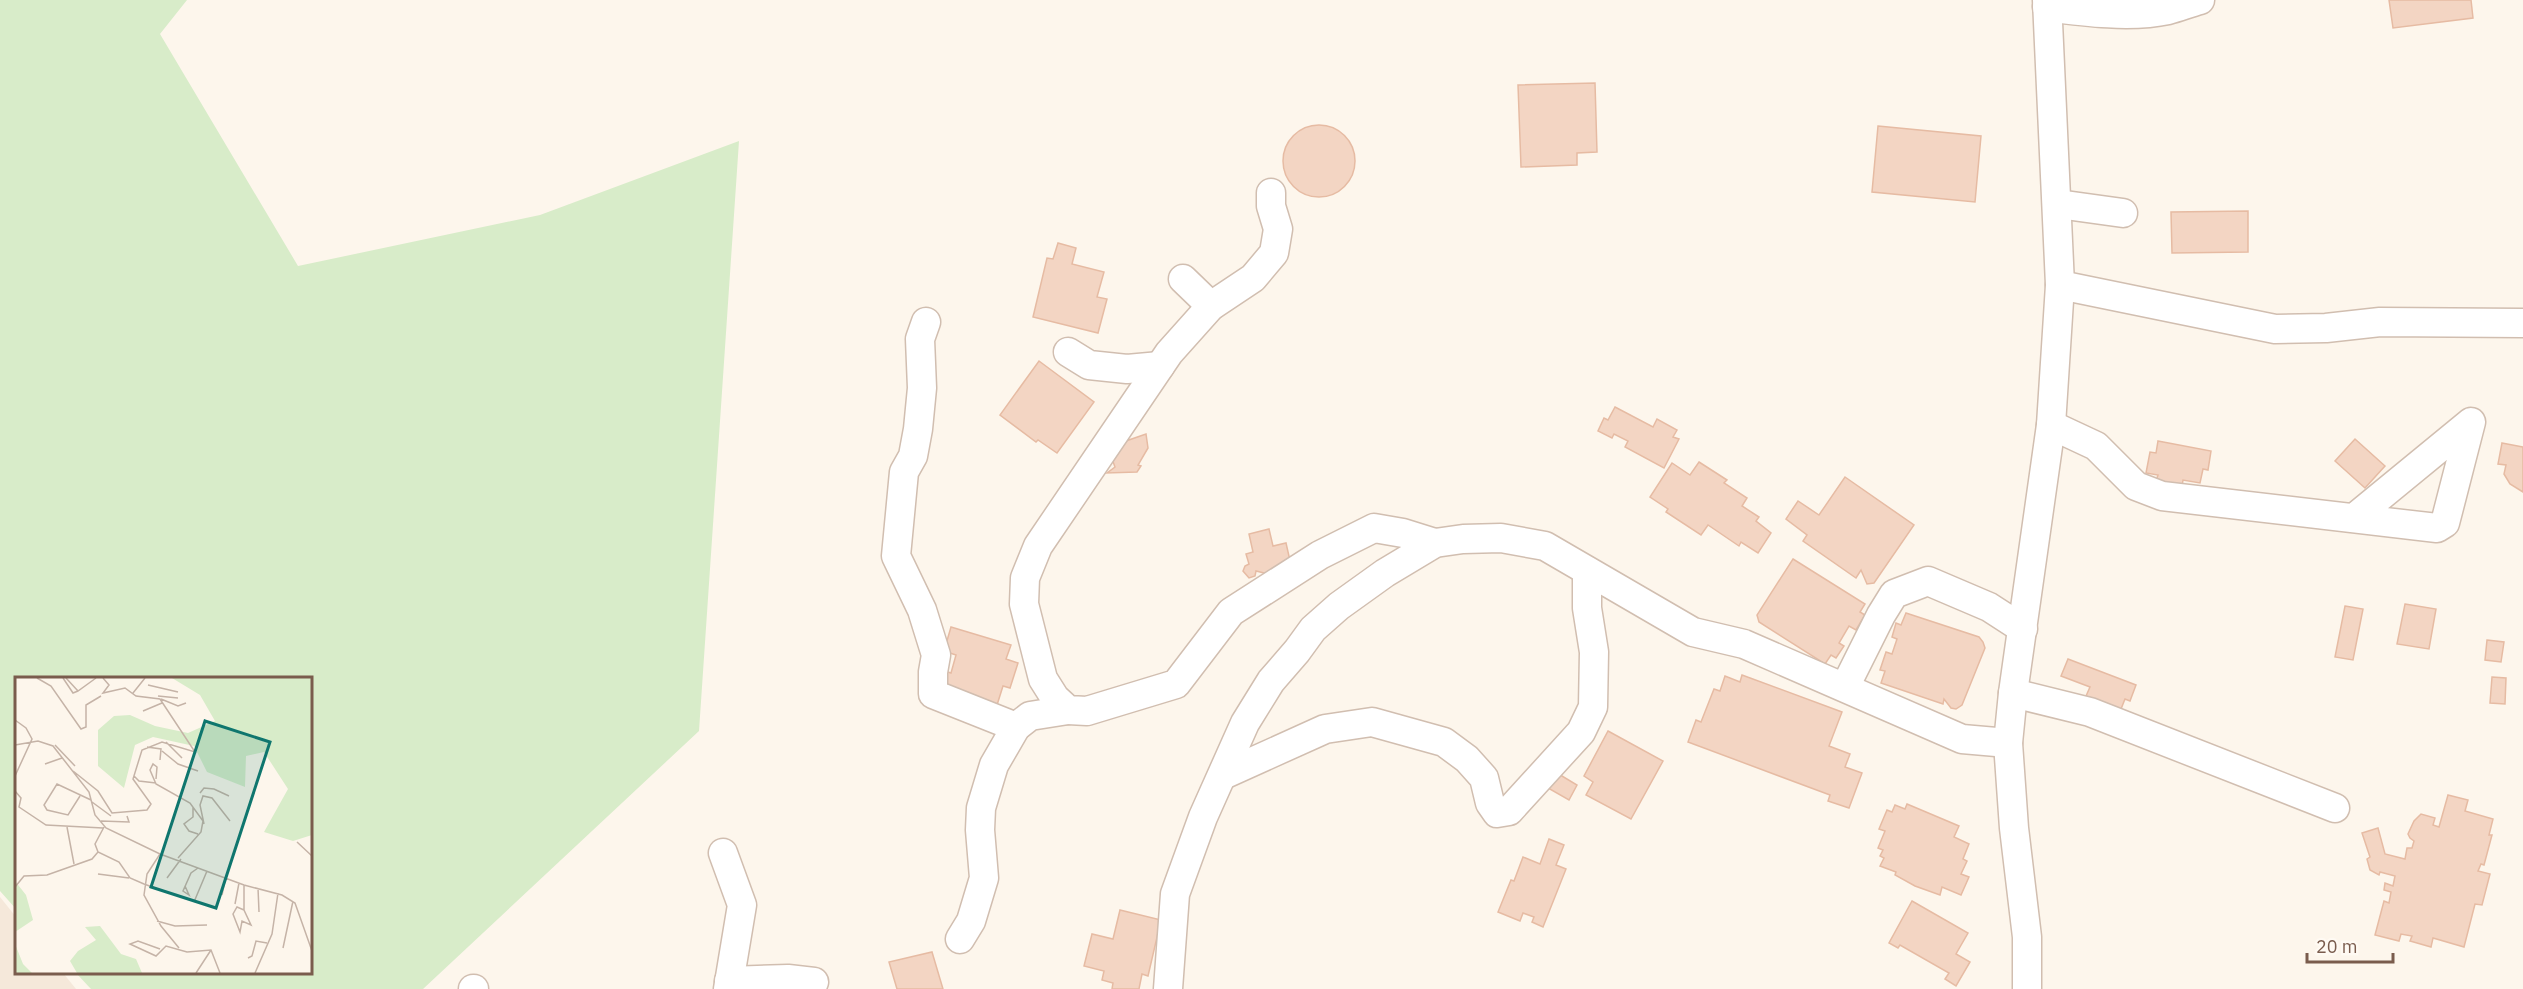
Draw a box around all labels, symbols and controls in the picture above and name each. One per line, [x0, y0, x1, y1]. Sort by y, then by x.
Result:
inset map [15, 677, 312, 974]
scale bar [2307, 926, 2392, 964]
text: 20 m [2316, 935, 2358, 958]

